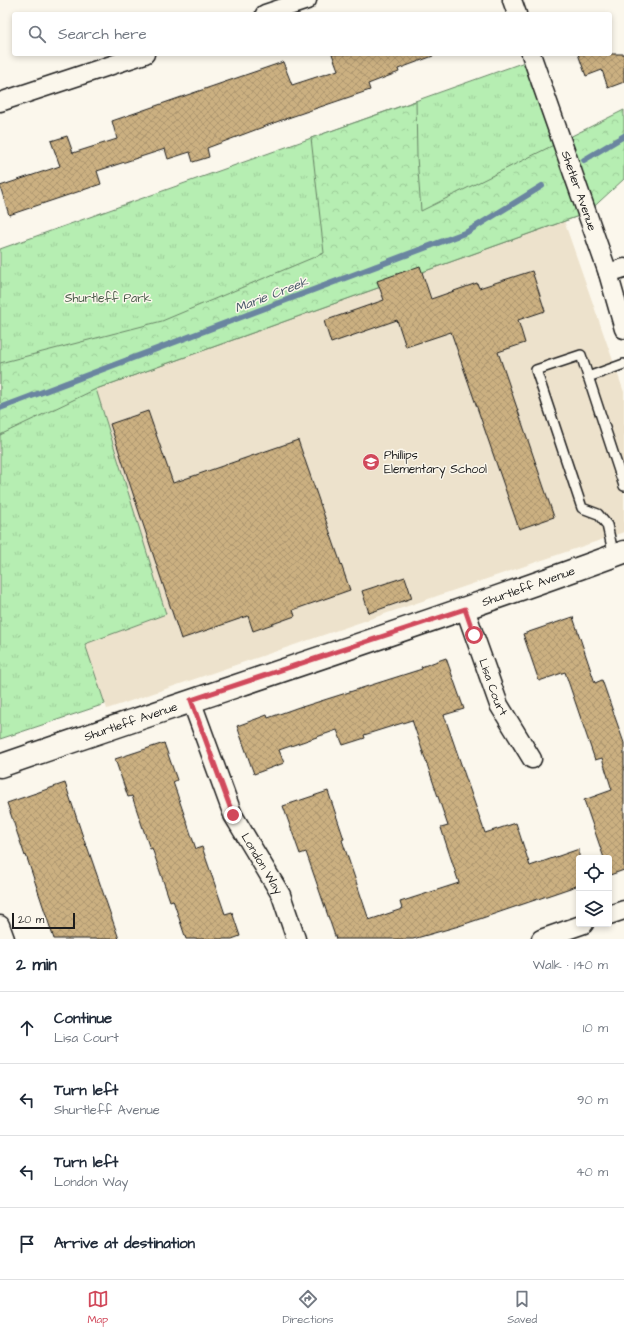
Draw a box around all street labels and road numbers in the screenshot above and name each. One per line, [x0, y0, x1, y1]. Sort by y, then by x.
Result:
street label: Shetler Avenue [557, 149, 601, 234]
street label: Shurtleff Avenue [480, 562, 578, 611]
street label: Lisa Court [474, 656, 512, 719]
street label: Shurtleff Avenue [82, 698, 180, 746]
street label: London Way [237, 830, 287, 898]

